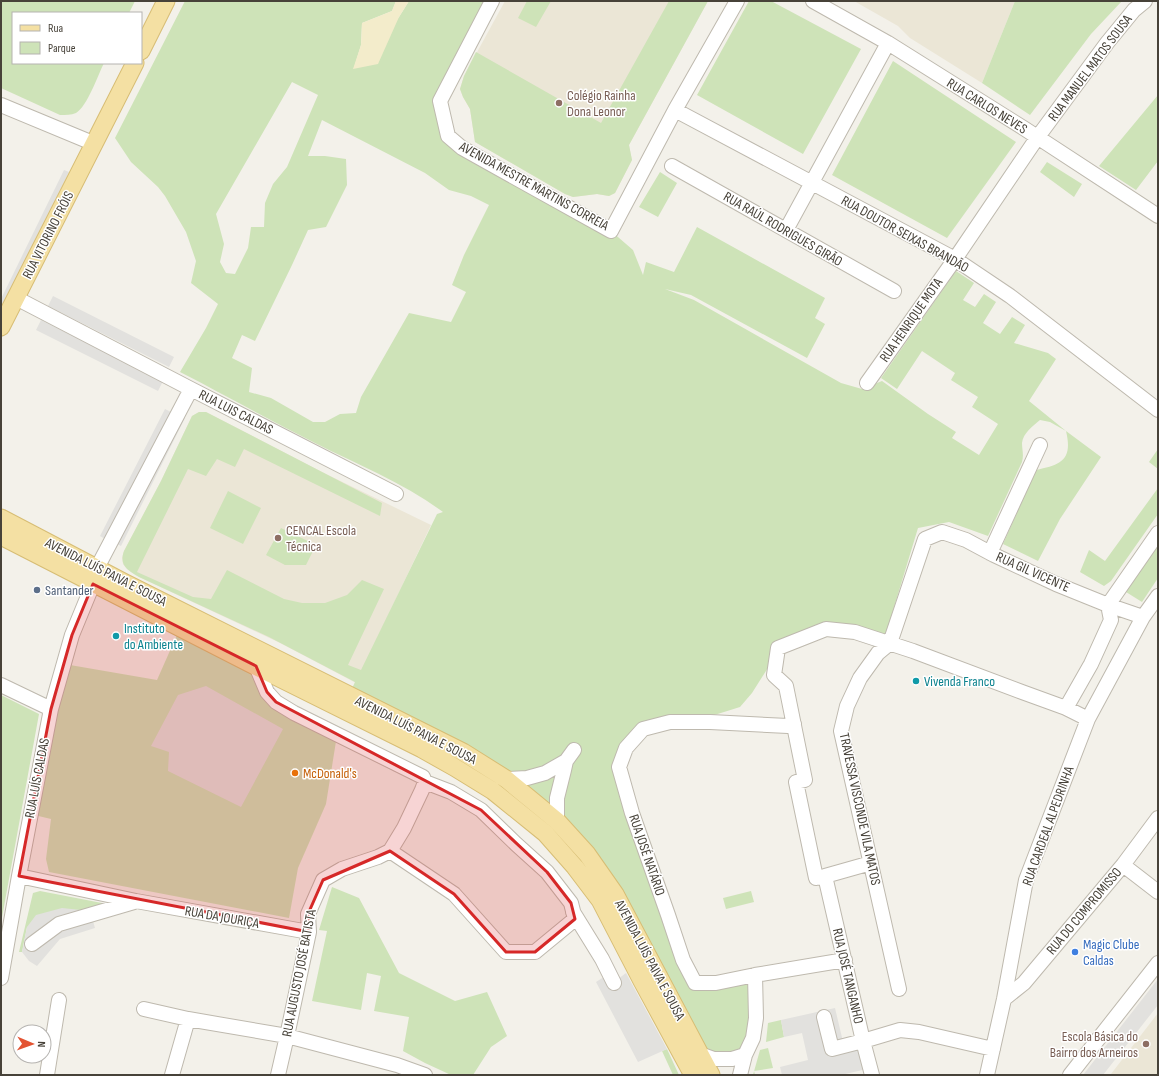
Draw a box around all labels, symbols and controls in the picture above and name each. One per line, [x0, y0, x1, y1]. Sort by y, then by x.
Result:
street label: RUA MANUEL MATOS SOUSA [1044, 11, 1136, 125]
legend [12, 12, 142, 64]
text: Rua [48, 21, 64, 36]
text: Parque [48, 41, 76, 56]
street label: RUA CARLOS NEVES [944, 75, 1030, 137]
place label: Colégio Rainha Dona Leonor [567, 87, 636, 120]
marker: Colégio Rainha Dona Leonor [554, 98, 564, 108]
street label: AVENIDA MESTRE MARTINS CORREIA [455, 137, 613, 235]
street label: RUA VITORINO FRÓIS [19, 188, 77, 282]
street label: RUA RAÚL RODRIGUES GIRÃO [721, 188, 846, 270]
street label: RUA DOUTOR SEIXAS BRANDÃO [838, 192, 972, 276]
street label: RUA HENRIQUE MOTA [876, 274, 947, 365]
street label: RUA LUIS CALDAS [196, 386, 276, 438]
place label: CENCAL Escola Técnica [286, 522, 356, 555]
marker: CENCAL Escola Técnica [273, 533, 283, 543]
street label: AVENIDA LUÍS PAIVA E SOUSA [42, 534, 170, 610]
street label: RUA GIL VICENTE [993, 548, 1073, 596]
place label: Santander [45, 582, 94, 599]
marker: Santander [32, 585, 42, 595]
place label: Instituto do Ambiente [124, 620, 183, 653]
marker: Instituto do Ambiente [111, 631, 121, 641]
place label: Vivenda Franco [924, 673, 995, 690]
marker: Vivenda Franco [911, 676, 921, 686]
street label: AVENIDA LUÍS PAIVA E SOUSA [352, 692, 480, 768]
street label: TRAVESSA VISCONDE VILA MATOS [836, 731, 884, 887]
street label: RUA LUÍS CALDAS [21, 737, 53, 819]
street label: RUA CARDEAL ALPEDRINHA [1018, 763, 1078, 888]
place label: McDonald's [303, 765, 357, 782]
marker: McDonald's [290, 768, 300, 778]
street label: RUA JOSÉ NATÁRIO [625, 812, 669, 898]
street label: RUA DO COMPROMISSO [1043, 864, 1125, 958]
street label: AVENIDA LUÍS PAIVA E SOUSA [611, 896, 689, 1024]
street label: RUA DA JOURIÇA [184, 902, 261, 932]
street label: RUA AUGUSTO JOSÉ BATISTA [278, 907, 320, 1038]
street label: RUA JOSÉ TANGANHO [829, 927, 867, 1026]
place label: Magic Clube Caldas [1083, 936, 1139, 969]
marker: Magic Clube Caldas [1070, 947, 1080, 957]
north arrow [12, 1024, 52, 1064]
place label: Escola Básica do Bairro dos Arneiros [1050, 1028, 1138, 1061]
marker: Escola Básica do Bairro dos Arneiros [1141, 1039, 1151, 1049]
text: N [35, 1041, 48, 1048]

